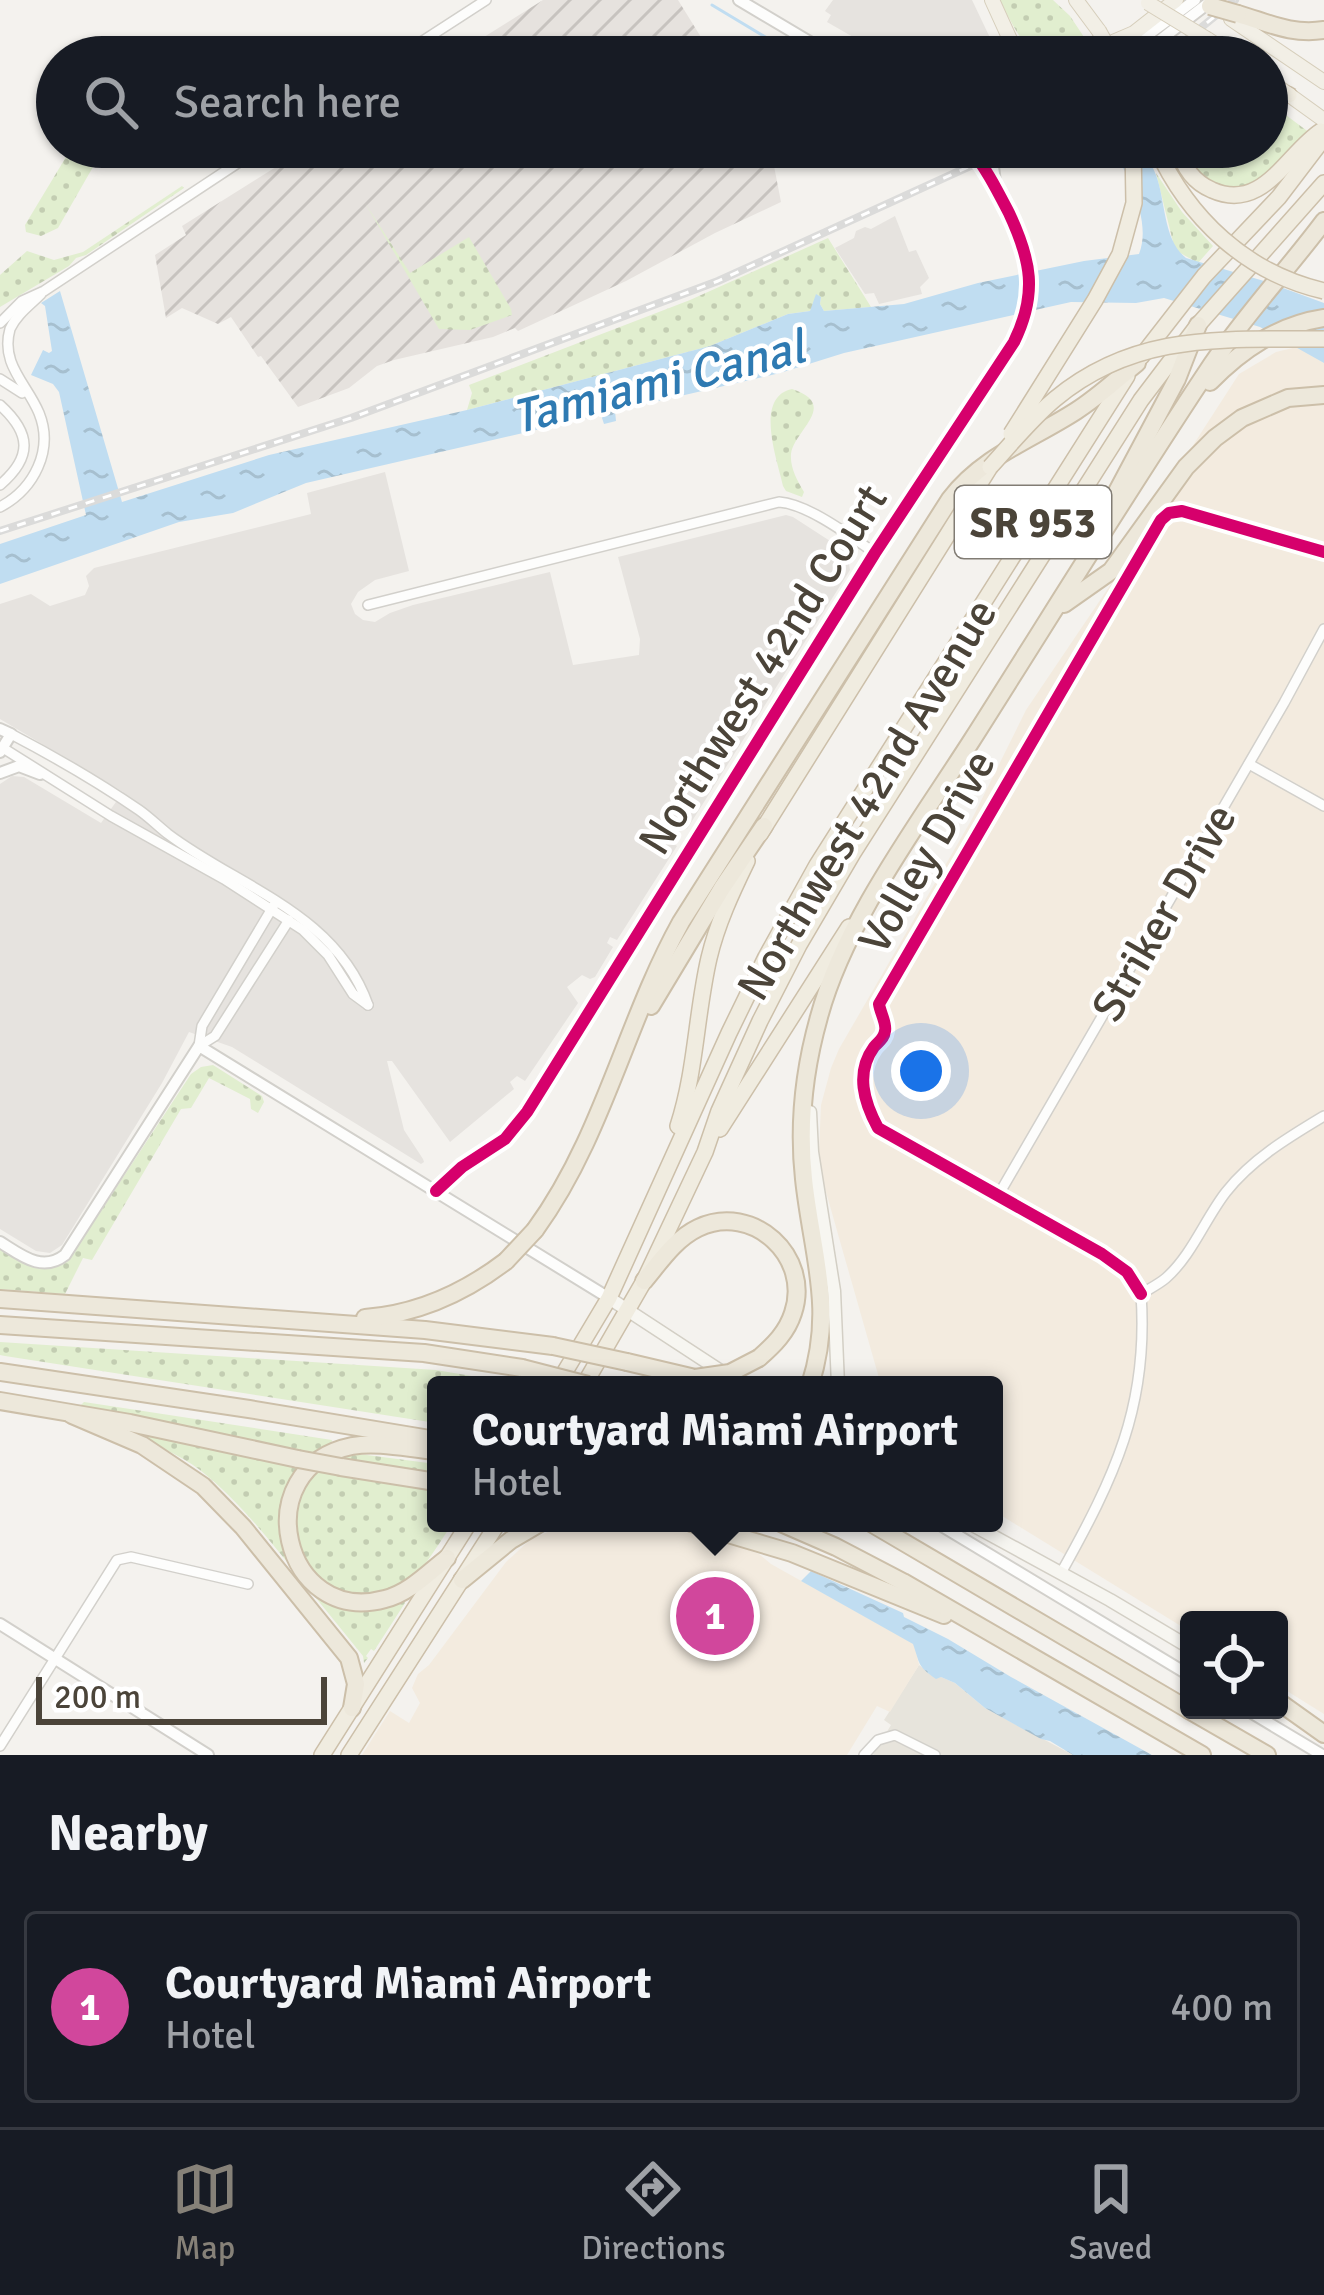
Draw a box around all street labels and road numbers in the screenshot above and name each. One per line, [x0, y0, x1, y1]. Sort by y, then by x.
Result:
street label: Northwest 42nd Court [627, 475, 899, 865]
road number: SR 953 [955, 486, 1111, 558]
street label: Northwest 42nd Avenue [726, 589, 1009, 1010]
street label: Volley Drive [847, 740, 1008, 963]
street label: Striker Drive [1080, 794, 1249, 1031]

